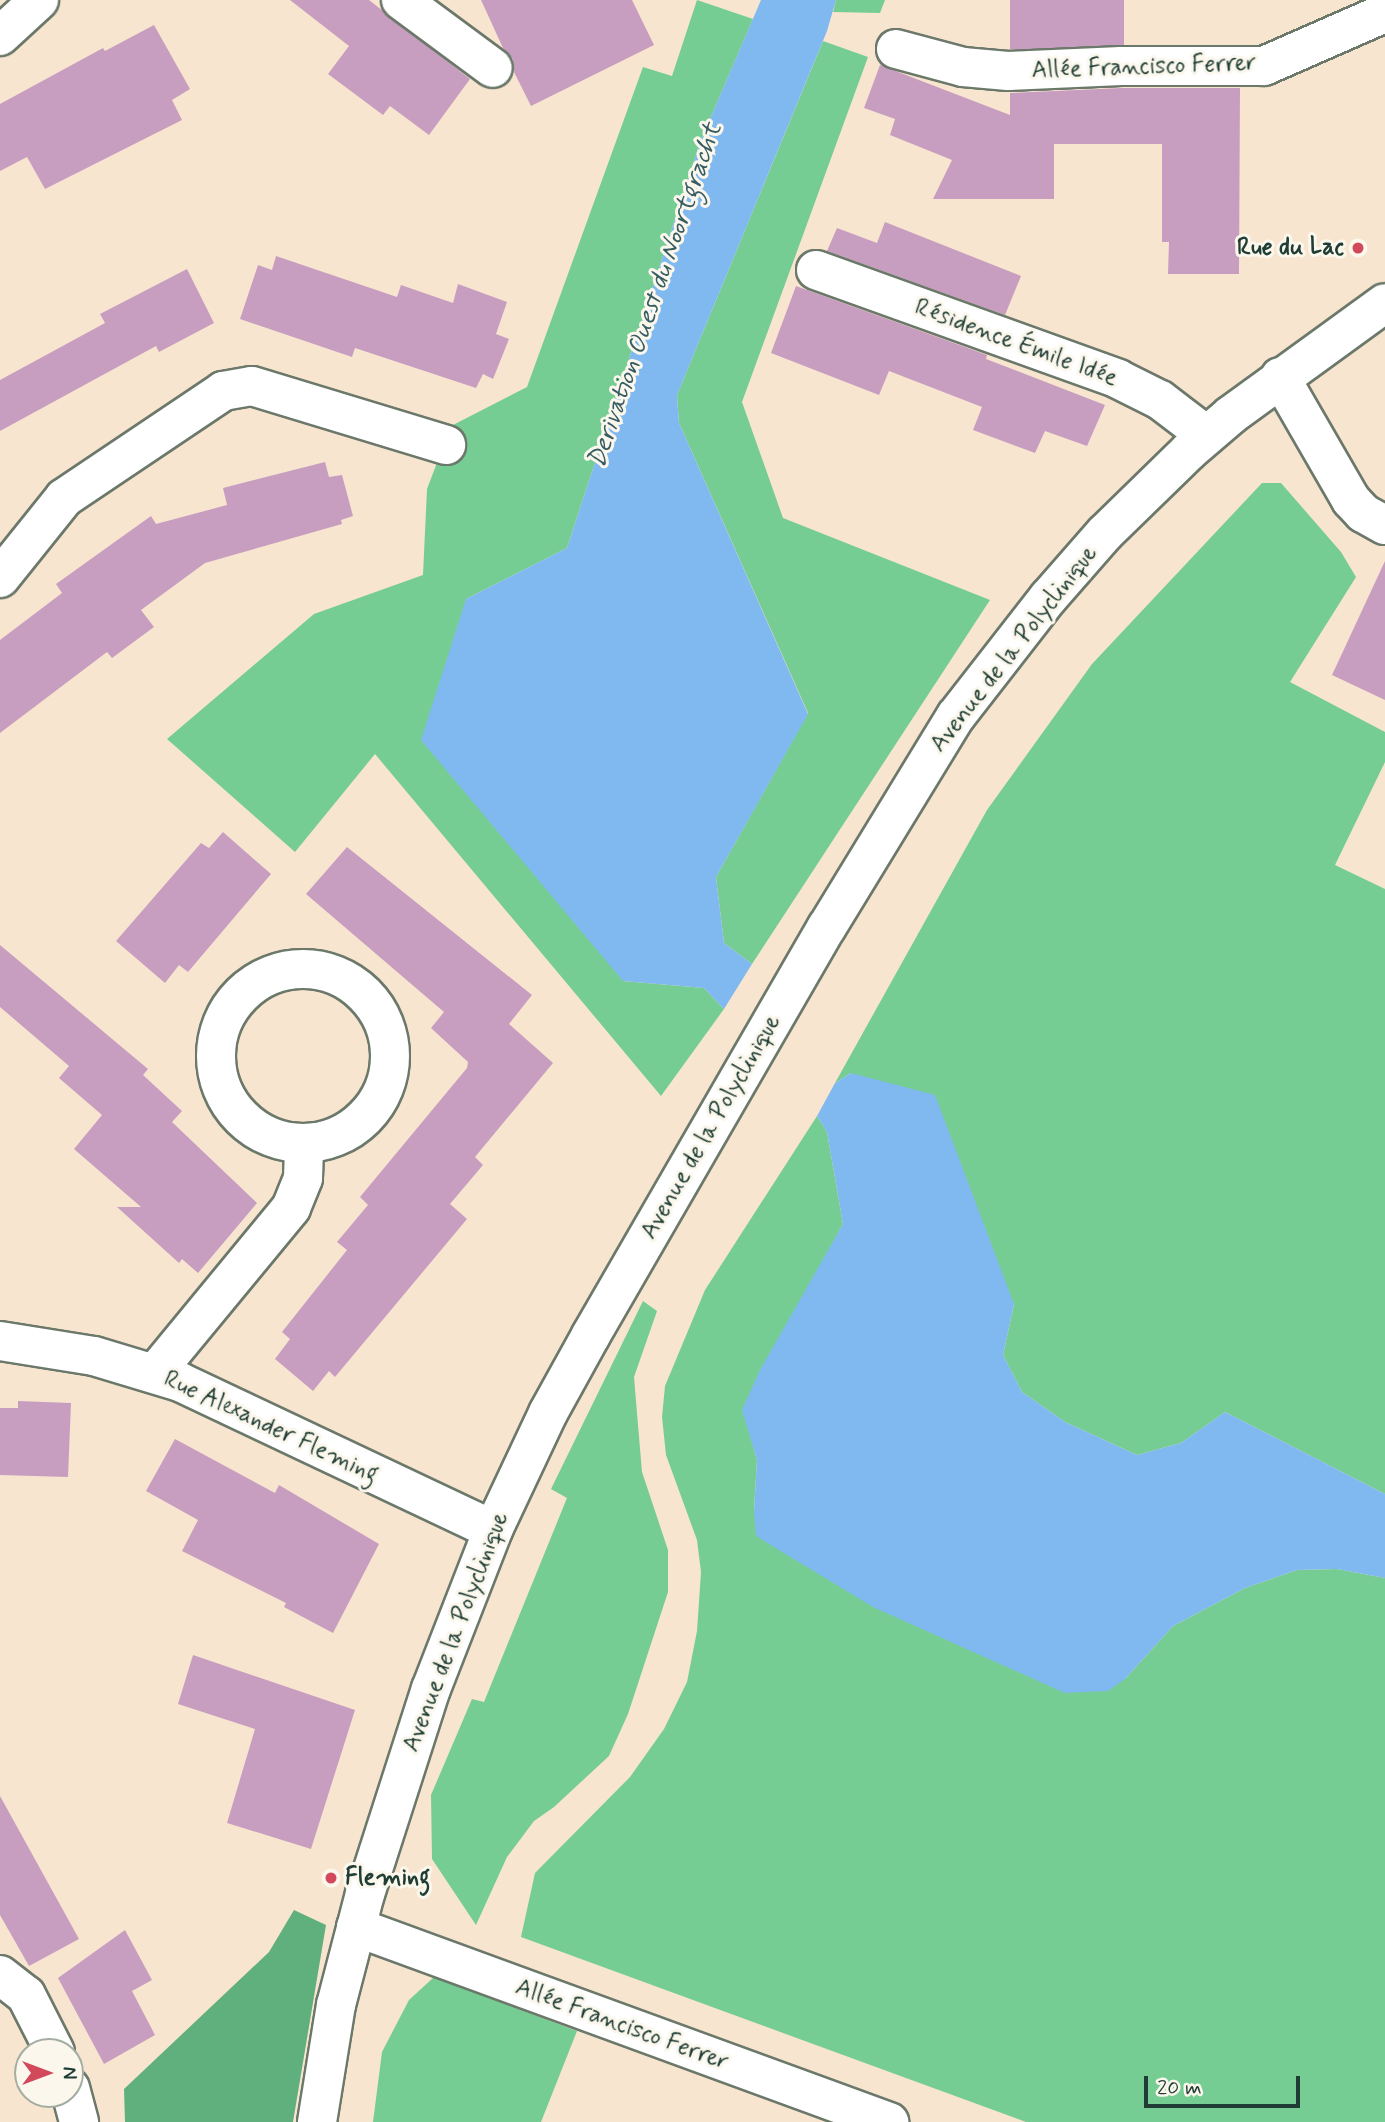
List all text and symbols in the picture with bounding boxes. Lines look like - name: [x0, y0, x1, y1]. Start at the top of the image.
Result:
- street label: Allée Francisco Ferrer: [1030, 49, 1258, 85]
- water label: Derivation Ouest du Noortgracht: [584, 126, 728, 466]
- place label: Rue du Lac: [1235, 234, 1344, 262]
- marker: Rue du Lac: [1350, 240, 1366, 256]
- street label: Résidence Émile Idée: [908, 292, 1124, 394]
- street label: Avenue de la Polyclinique: [926, 542, 1102, 756]
- street label: Avenue de la Polyclinique: [636, 1012, 786, 1242]
- street label: Rue Alexander Fleming: [159, 1365, 383, 1489]
- street label: Avenue de la Polyclinique: [398, 1511, 514, 1753]
- place label: Fleming: [345, 1864, 430, 1892]
- marker: Fleming: [323, 1870, 339, 1886]
- street label: Allée Francisco Ferrer: [510, 1973, 734, 2077]
- north arrow: [14, 2038, 84, 2108]
- scale bar: [1147, 2062, 1303, 2106]
- text: N: [56, 2067, 81, 2079]
- text: 20 m: [1157, 2074, 1202, 2102]

